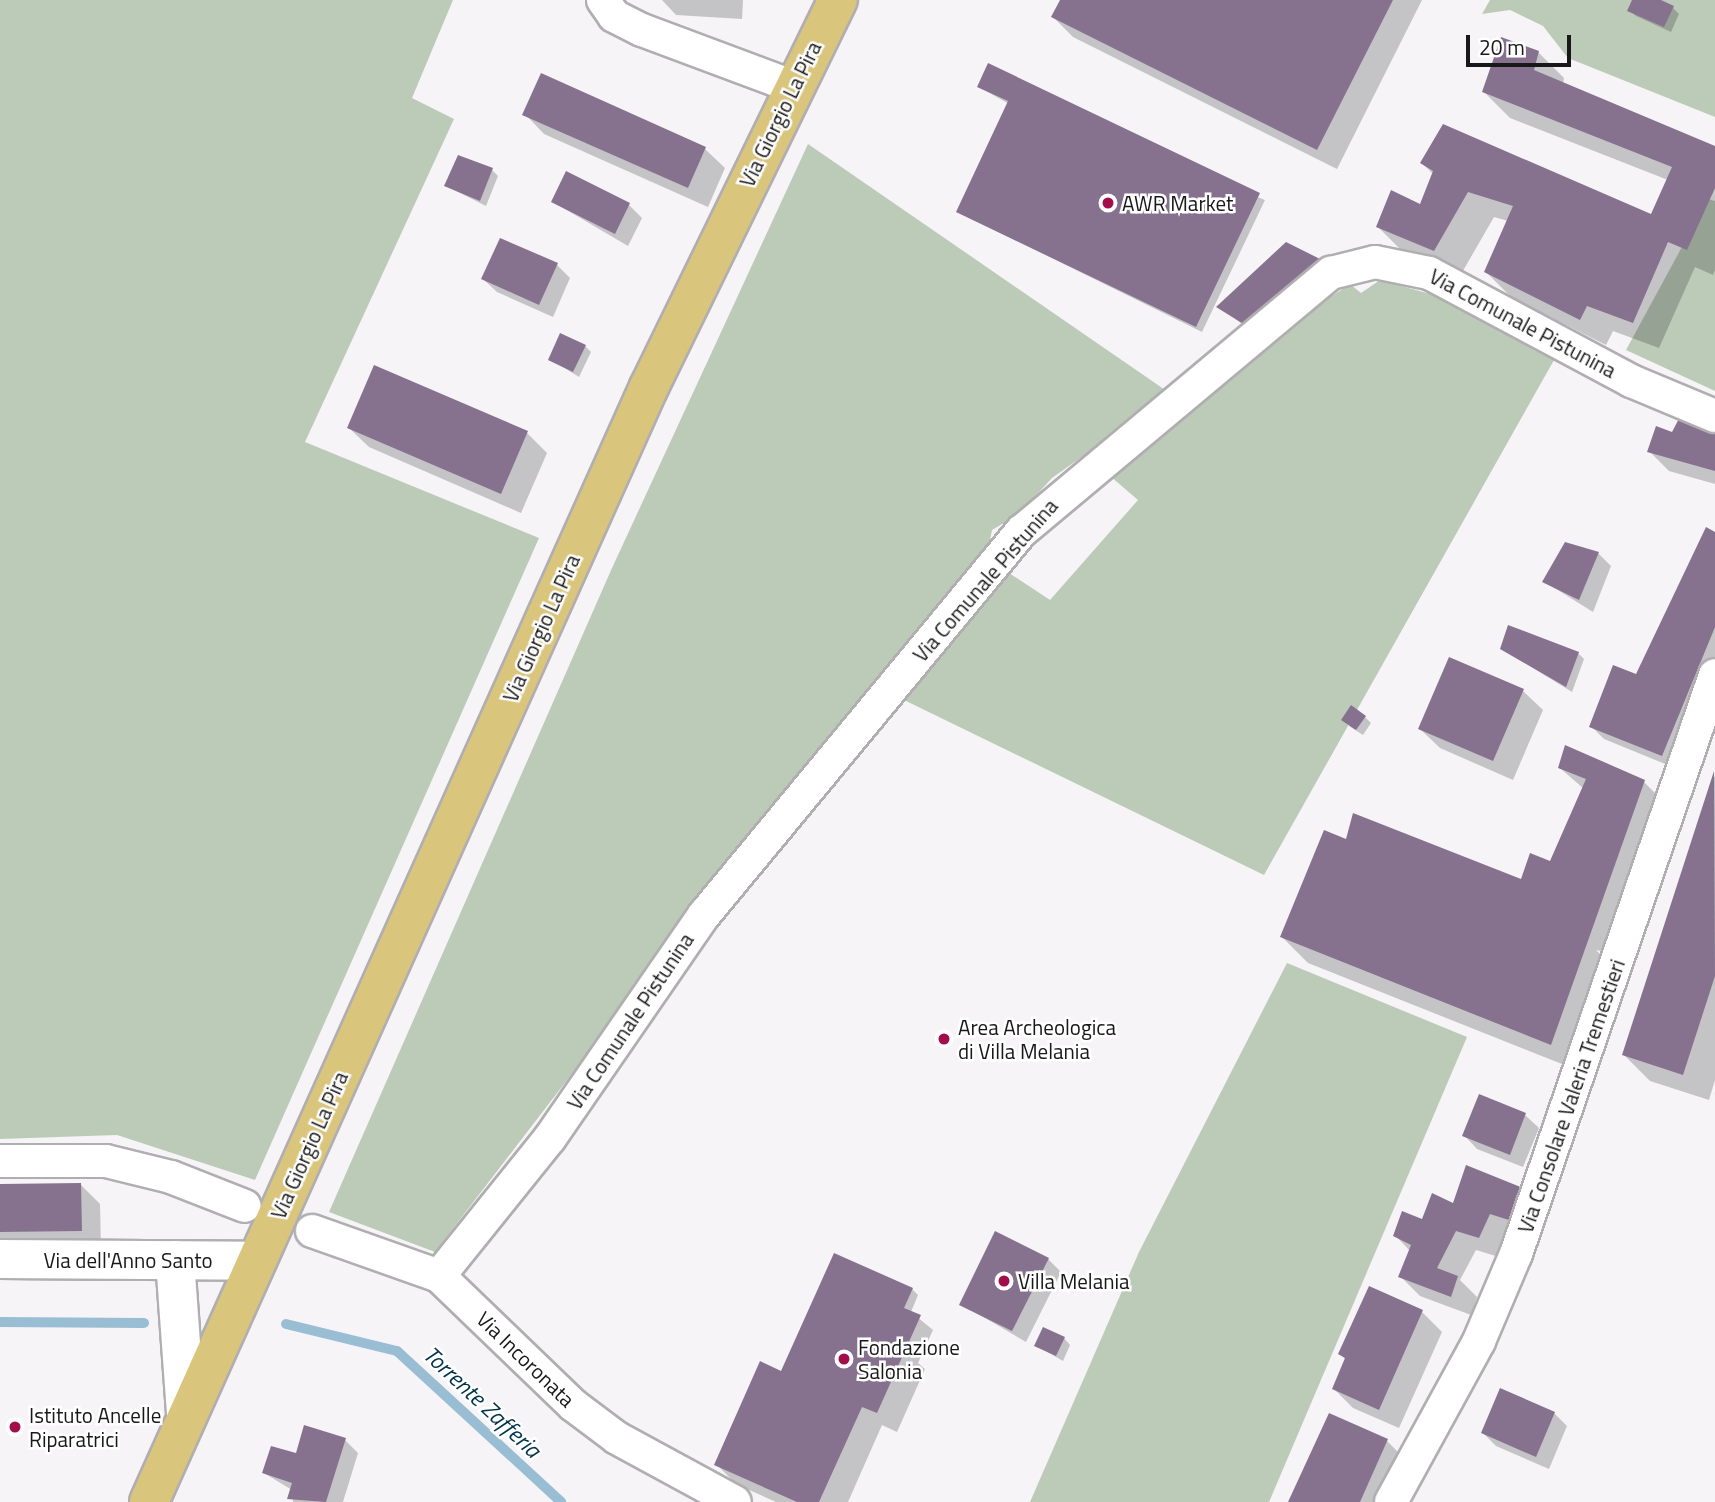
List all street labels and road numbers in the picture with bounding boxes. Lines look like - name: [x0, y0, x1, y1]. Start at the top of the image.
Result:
- street label: Via Giorgio La Pira: [734, 37, 826, 191]
- street label: Via Comunale Pistunina: [1425, 263, 1621, 383]
- street label: Via Comunale Pistunina: [907, 493, 1063, 667]
- street label: Via Giorgio La Pira: [497, 550, 585, 706]
- street label: Via Comunale Pistunina: [561, 928, 699, 1114]
- street label: Via Consolare Valeria Tremestieri: [1512, 956, 1630, 1236]
- street label: Via Giorgio La Pira: [265, 1067, 353, 1223]
- street label: Via dell'Anno Santo: [43, 1247, 213, 1273]
- street label: Via Incoronata: [472, 1306, 580, 1412]

